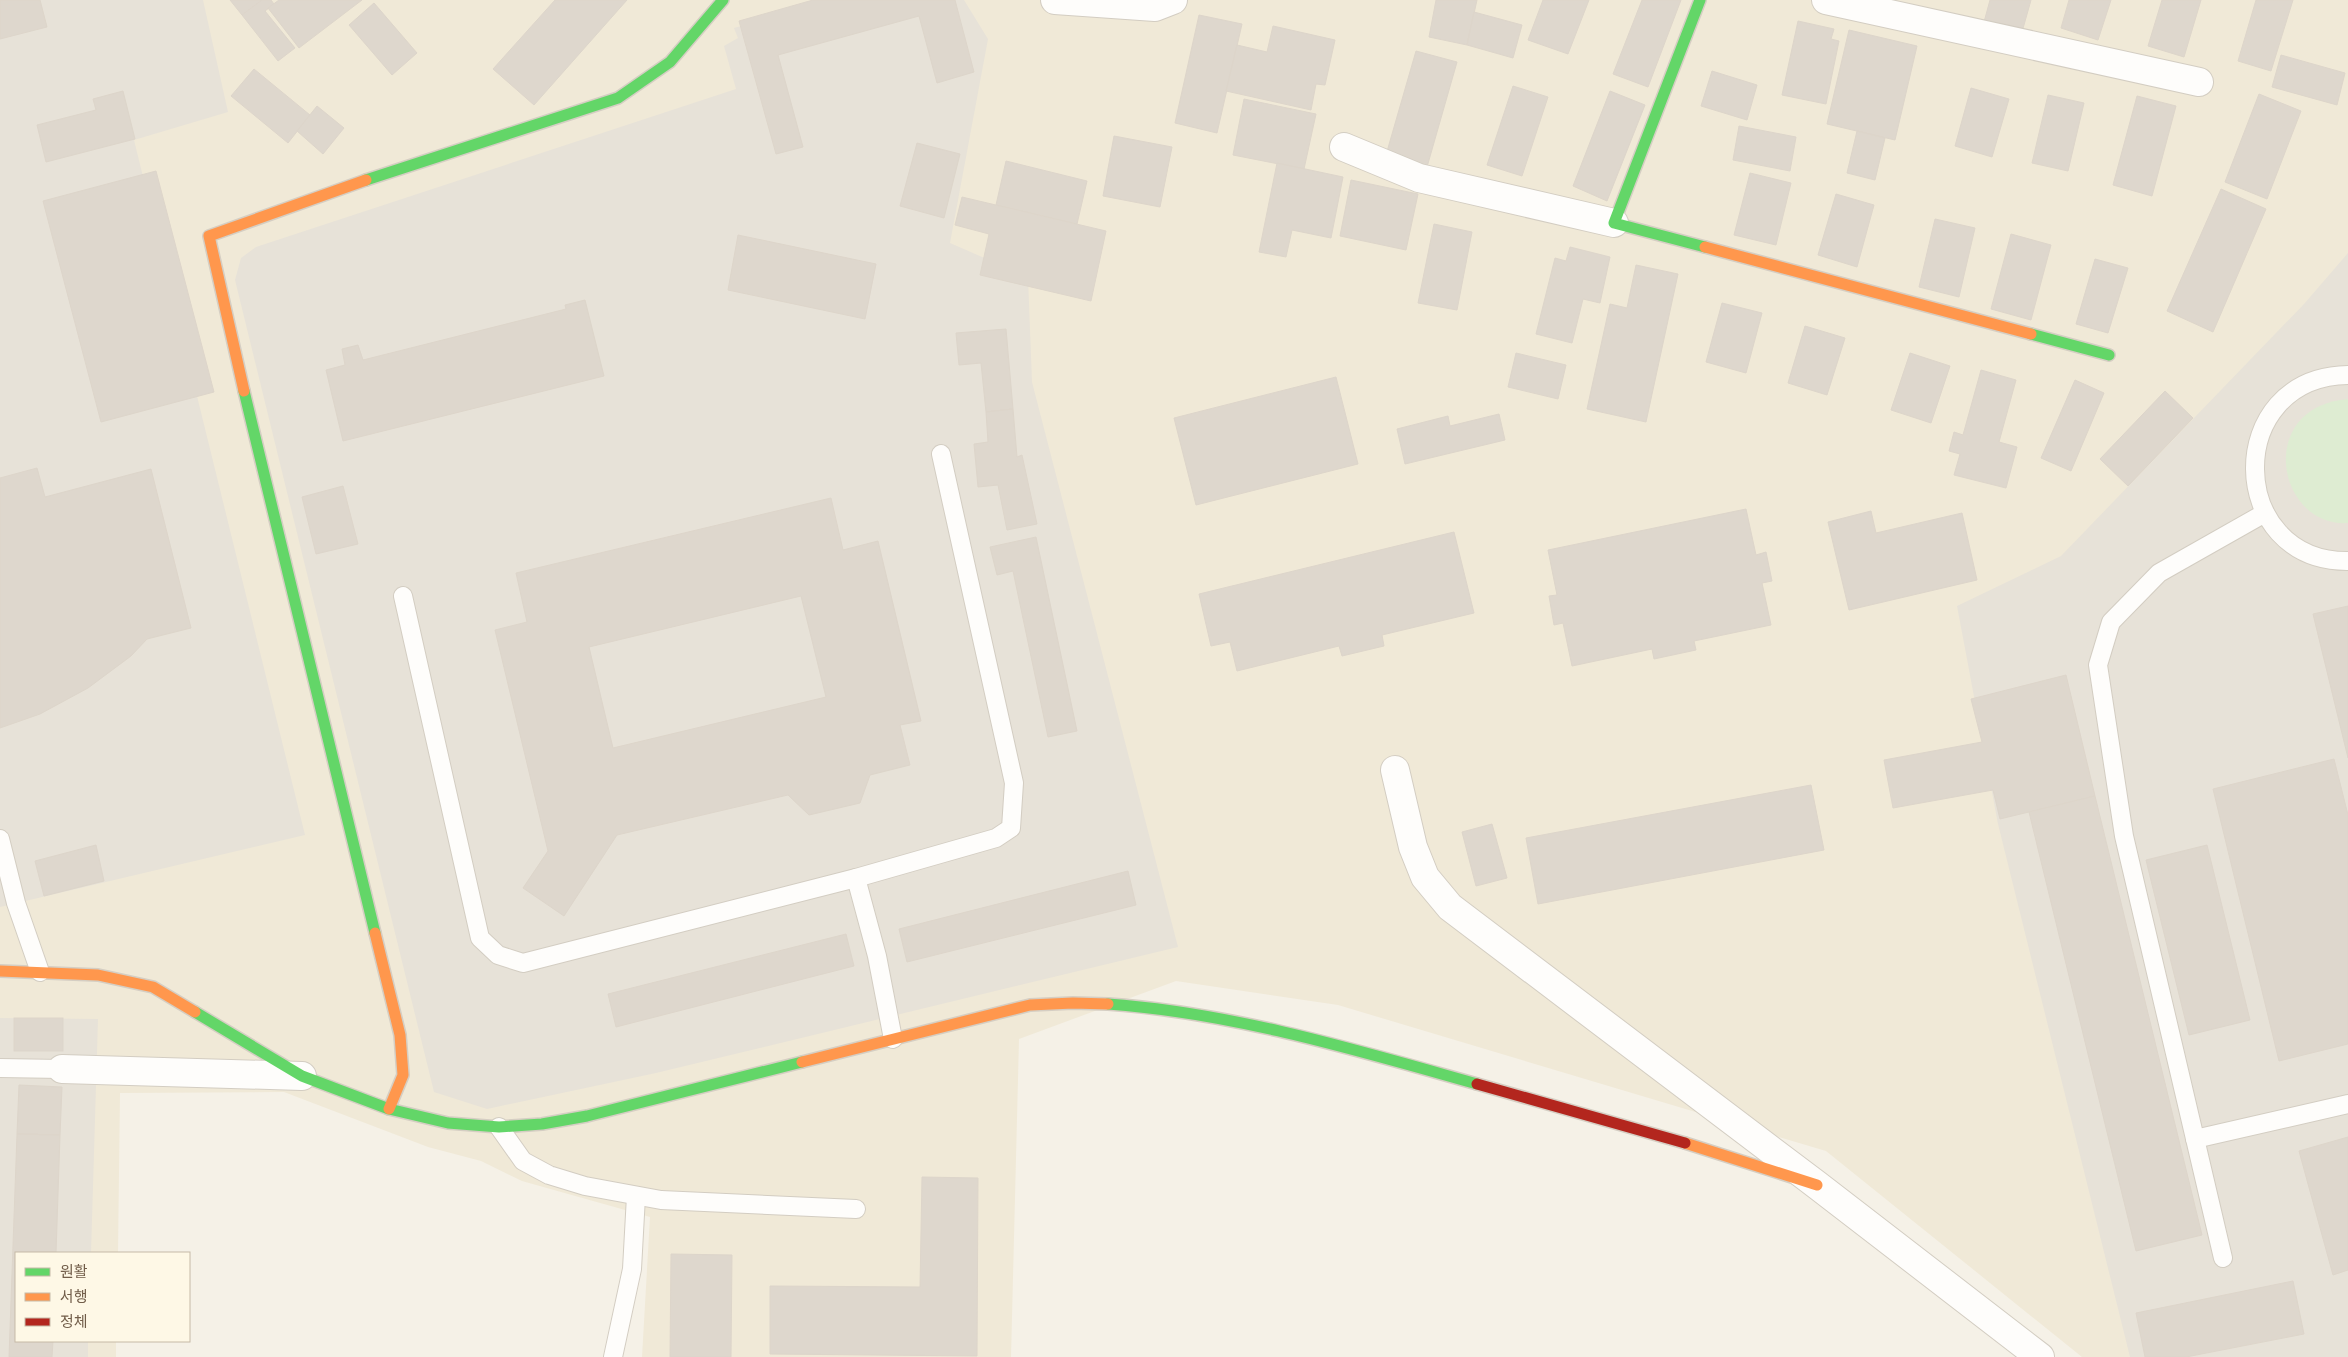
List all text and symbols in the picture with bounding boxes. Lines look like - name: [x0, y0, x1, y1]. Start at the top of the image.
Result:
- legend: [15, 1252, 190, 1342]
- text: 원활: [60, 1261, 88, 1283]
- text: 서행: [60, 1286, 88, 1308]
- text: 정체: [60, 1311, 88, 1333]

